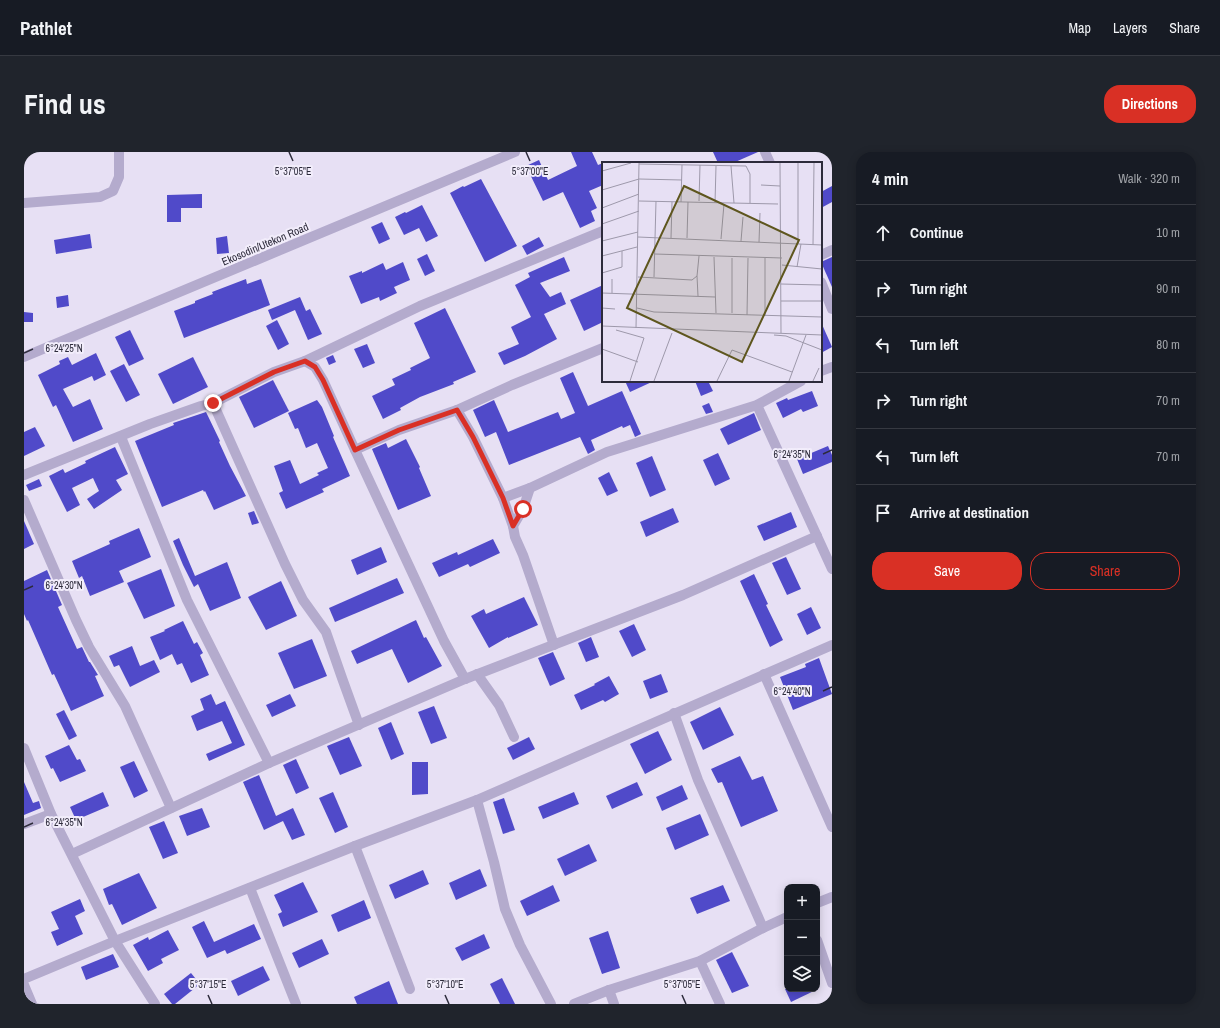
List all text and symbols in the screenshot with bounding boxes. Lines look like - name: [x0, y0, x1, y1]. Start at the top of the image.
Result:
- text: Pathlet: [20, 15, 72, 41]
- text: Map: [1069, 19, 1091, 37]
- text: Layers: [1113, 19, 1147, 37]
- text: Share: [1169, 19, 1200, 37]
- text: Find us: [24, 85, 106, 123]
- button: Directions: [1104, 85, 1196, 123]
- inset map: [602, 162, 822, 382]
- text: 5°37'05"E: [275, 165, 311, 178]
- text: 5°37'00"E: [512, 165, 548, 178]
- text: 4 min: [872, 167, 908, 190]
- text: Walk · 320 m: [1118, 170, 1180, 187]
- street label: Ekosodin/Utekon Road: [220, 219, 310, 269]
- icon: ahead: [872, 222, 894, 244]
- text: Continue: [910, 222, 963, 243]
- text: 10 m: [1156, 224, 1180, 241]
- icon: right: [872, 278, 894, 300]
- text: Turn right: [910, 278, 967, 299]
- text: 90 m: [1156, 280, 1180, 297]
- icon: left: [872, 334, 894, 356]
- text: Turn left: [910, 334, 958, 355]
- text: 80 m: [1156, 336, 1180, 353]
- text: 6°24'25"N: [45, 342, 83, 355]
- icon: right: [872, 390, 894, 412]
- text: Turn right: [910, 390, 967, 411]
- text: 70 m: [1156, 392, 1180, 409]
- route end: [204, 394, 222, 412]
- icon: left: [872, 446, 894, 468]
- text: Turn left: [910, 446, 958, 467]
- text: 6°24'35"N: [773, 448, 811, 461]
- text: 70 m: [1156, 448, 1180, 465]
- route start: [514, 500, 532, 518]
- icon: arrive: [872, 502, 894, 524]
- text: Arrive at destination: [910, 502, 1029, 523]
- button: Save: [872, 552, 1022, 590]
- button: Share: [1030, 552, 1180, 590]
- text: 6°24'30"N: [45, 579, 83, 592]
- text: 6°24'40"N: [773, 685, 811, 698]
- text: 6°24'35"N: [45, 816, 83, 829]
- map controls: [784, 884, 820, 992]
- button: +: [784, 884, 820, 920]
- button: −: [784, 920, 820, 956]
- button: layers: [784, 956, 820, 992]
- text: 5°37'15"E: [190, 978, 226, 991]
- text: 5°37'10"E: [427, 978, 463, 991]
- text: 5°37'05"E: [664, 978, 700, 991]

